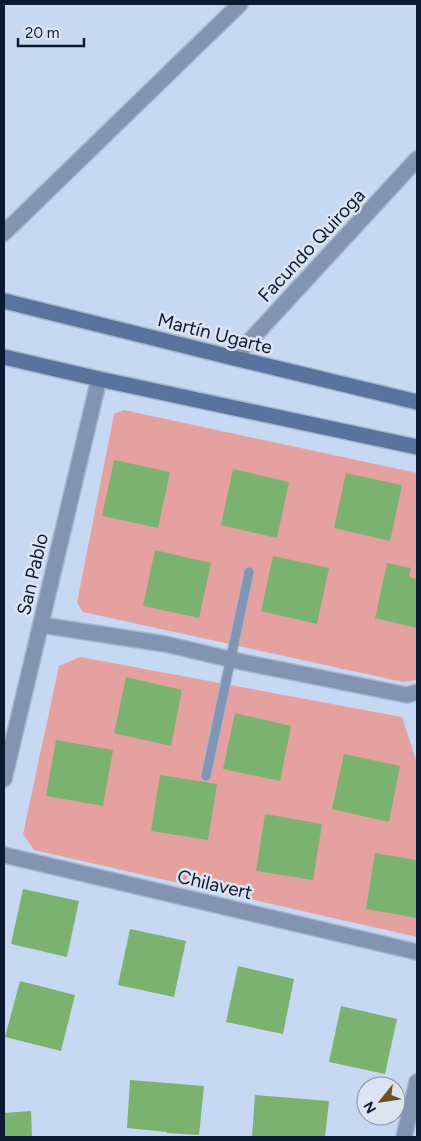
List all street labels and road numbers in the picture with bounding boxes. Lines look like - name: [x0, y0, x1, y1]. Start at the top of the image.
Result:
- street label: Facundo Quiroga: [253, 184, 370, 307]
- street label: Martín Ugarte: [155, 308, 275, 359]
- street label: San Pablo: [12, 531, 53, 617]
- street label: Chilavert: [175, 865, 255, 904]

